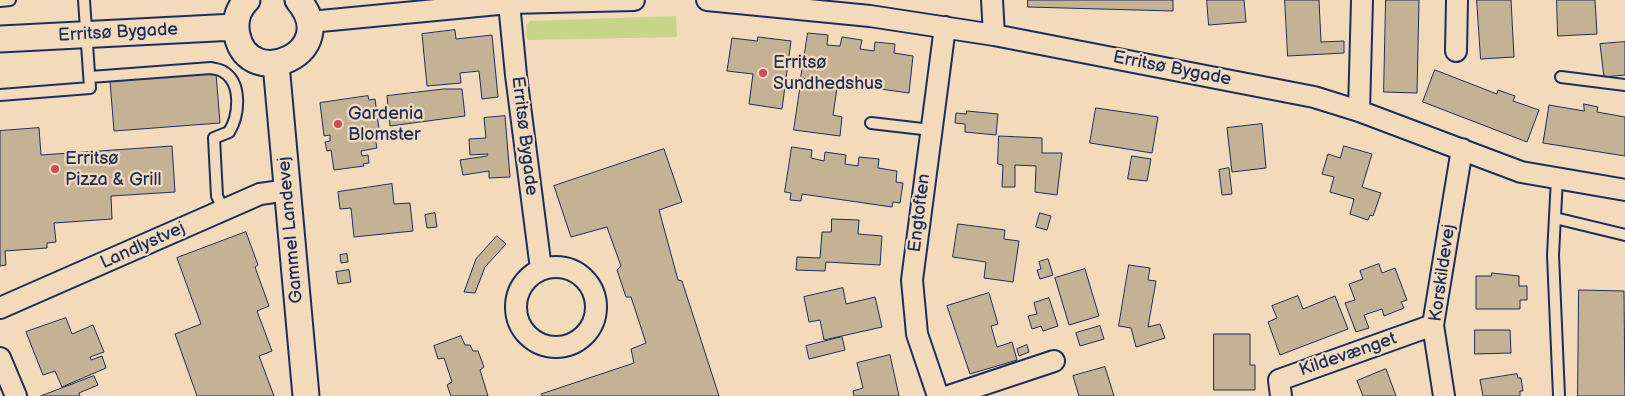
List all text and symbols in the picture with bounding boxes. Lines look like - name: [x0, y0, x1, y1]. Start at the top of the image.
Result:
- street label: Erritsø Bygade: [58, 19, 178, 47]
- street label: Erritsø Bygade: [1111, 47, 1233, 91]
- place label: Erritsø Sundhedshus: [773, 52, 883, 94]
- marker: Erritsø Sundhedshus: [757, 67, 769, 79]
- street label: Erritsø Bygade: [506, 75, 542, 197]
- place label: Gardenia Blomster: [348, 103, 423, 146]
- marker: Gardenia Blomster: [332, 118, 344, 130]
- place label: Erritsø Pizza & Grill: [65, 148, 162, 190]
- street label: Gammel Landevej: [274, 156, 308, 304]
- marker: Erritsø Pizza & Grill: [49, 163, 61, 175]
- street label: Engtoften: [904, 173, 936, 253]
- street label: Landlystvej: [97, 218, 189, 274]
- street label: Korskildevej: [1425, 223, 1461, 323]
- street label: Kildevænget: [1297, 328, 1399, 382]

